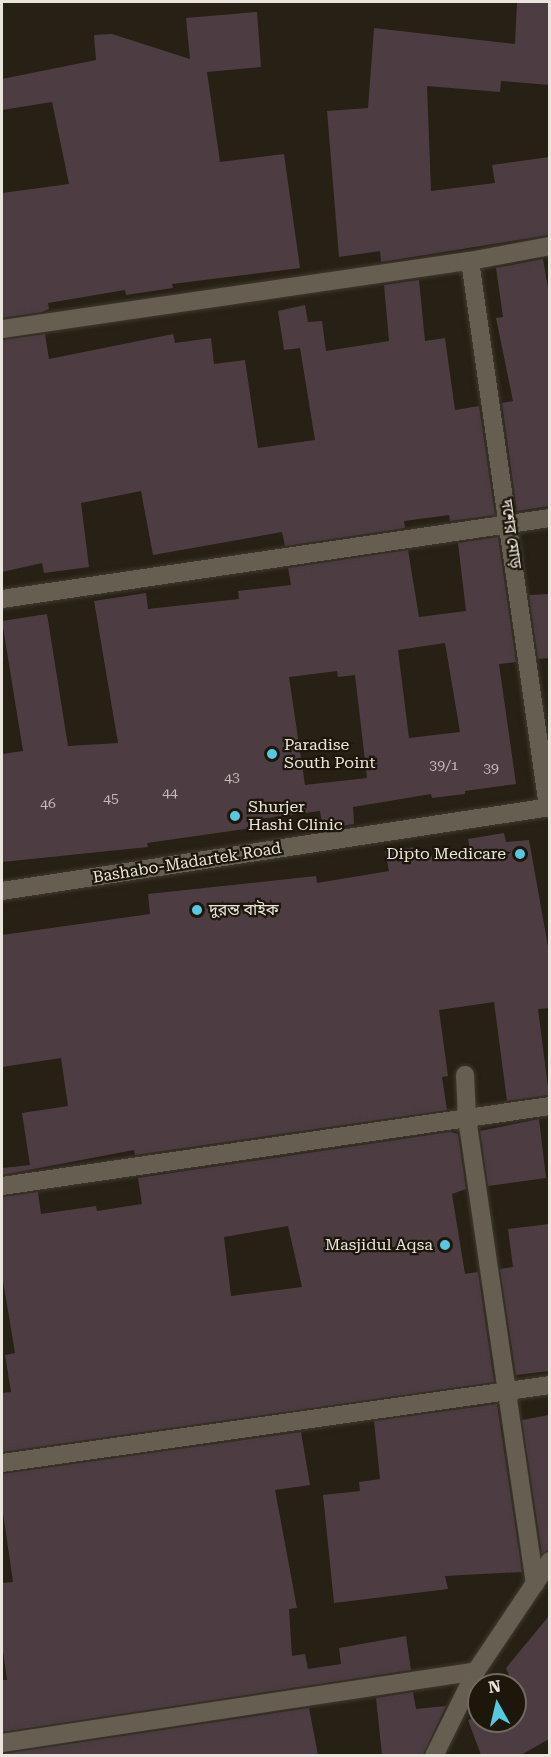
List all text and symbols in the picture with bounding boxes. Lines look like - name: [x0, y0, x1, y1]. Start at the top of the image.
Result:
- street label: দশের মোড়: [497, 498, 525, 570]
- place label: Paradise South Point: [284, 735, 376, 773]
- marker: Paradise South Point: [265, 747, 279, 761]
- house number: 39/1: [429, 757, 459, 773]
- house number: 39: [483, 760, 499, 776]
- house number: 43: [224, 769, 240, 785]
- house number: 44: [162, 784, 178, 800]
- house number: 45: [103, 790, 119, 806]
- house number: 46: [40, 795, 56, 811]
- place label: Shurjer Hashi Clinic: [248, 797, 343, 835]
- marker: Shurjer Hashi Clinic: [226, 807, 244, 825]
- street label: Bashabo-Madartek Road: [91, 839, 283, 887]
- place label: Dipto Medicare: [386, 844, 506, 864]
- marker: Dipto Medicare: [511, 845, 529, 863]
- place label: দুরন্ত বাইক: [209, 900, 279, 920]
- marker: দুরন্ত বাইক: [190, 903, 204, 917]
- place label: Masjidul Aqsa: [325, 1235, 433, 1255]
- marker: Masjidul Aqsa: [438, 1238, 452, 1252]
- north arrow: [467, 1673, 527, 1733]
- text: N: [487, 1676, 502, 1697]

